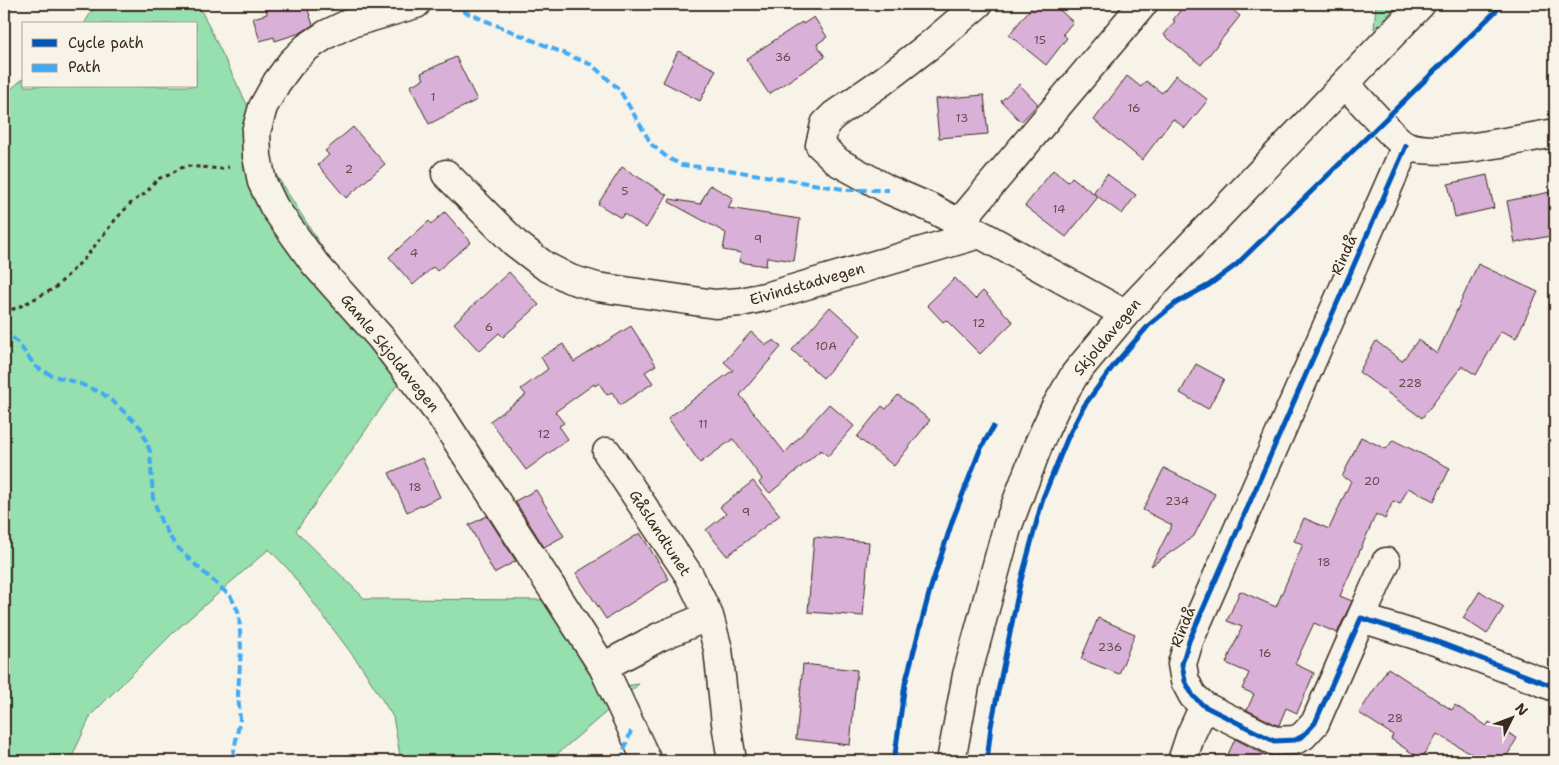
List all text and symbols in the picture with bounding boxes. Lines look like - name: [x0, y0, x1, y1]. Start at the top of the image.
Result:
- legend: [22, 22, 198, 88]
- house number: 15: [1034, 32, 1046, 48]
- text: Cycle path: [68, 33, 144, 53]
- house number: 36: [775, 49, 791, 65]
- text: Path: [68, 57, 101, 77]
- house number: 1: [430, 89, 436, 105]
- house number: 16: [1127, 100, 1141, 116]
- house number: 13: [956, 110, 968, 126]
- house number: 2: [345, 161, 353, 177]
- house number: 5: [621, 183, 629, 199]
- house number: 14: [1053, 201, 1065, 217]
- house number: 9: [754, 231, 762, 247]
- street label: Rindå: [1326, 231, 1362, 278]
- house number: 4: [410, 245, 418, 261]
- street label: Eivindstadvegen: [747, 258, 867, 310]
- street label: Gamle Skjoldavegen: [336, 290, 444, 416]
- street label: Skjoldavegen: [1069, 294, 1145, 380]
- house number: 12: [973, 315, 985, 331]
- house number: 6: [485, 319, 493, 335]
- house number: 10A: [815, 338, 837, 354]
- house number: 228: [1398, 375, 1422, 391]
- house number: 11: [698, 416, 708, 432]
- house number: 12: [538, 426, 550, 442]
- house number: 20: [1364, 473, 1380, 489]
- house number: 18: [408, 479, 422, 495]
- street label: Gåslandtunet: [625, 486, 695, 580]
- house number: 234: [1165, 493, 1189, 509]
- house number: 9: [742, 504, 750, 520]
- house number: 18: [1317, 554, 1331, 570]
- street label: Rindå: [1166, 603, 1200, 650]
- house number: 236: [1098, 639, 1122, 655]
- house number: 16: [1258, 645, 1272, 661]
- north arrow: [1486, 692, 1536, 742]
- text: N: [1511, 699, 1532, 719]
- house number: 28: [1387, 710, 1403, 726]

